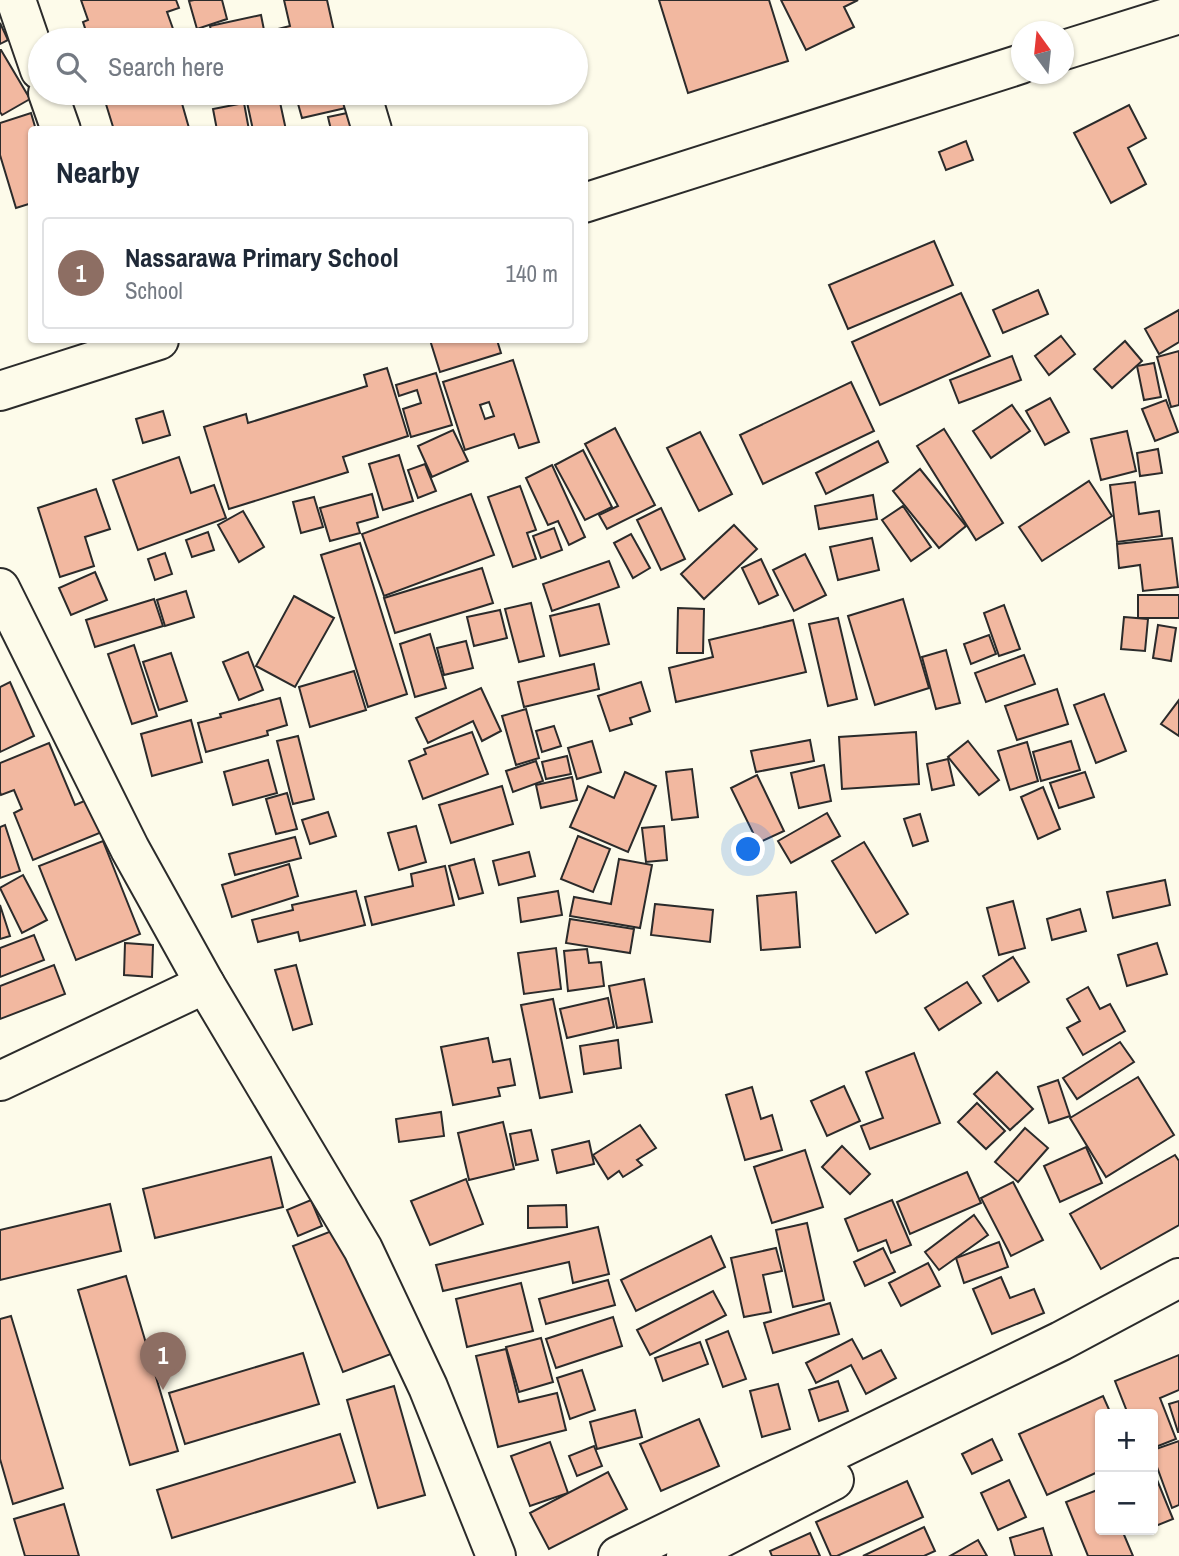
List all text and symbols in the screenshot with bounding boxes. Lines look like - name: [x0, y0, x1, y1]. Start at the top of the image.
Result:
- north arrow: [1011, 21, 1074, 84]
- search box: [28, 28, 588, 105]
- icon: search: [52, 48, 90, 86]
- text: Search here: [108, 49, 224, 84]
- text: Nearby: [56, 152, 139, 192]
- text: Nassarawa Primary School: [125, 240, 399, 275]
- text: 1: [76, 258, 86, 289]
- text: 140 m: [506, 258, 558, 289]
- text: School: [125, 275, 183, 306]
- your location: [731, 832, 765, 866]
- pin: 1: [140, 1332, 186, 1390]
- map controls: [1095, 1409, 1158, 1535]
- button: +: [1095, 1409, 1158, 1472]
- button: −: [1095, 1472, 1158, 1535]

